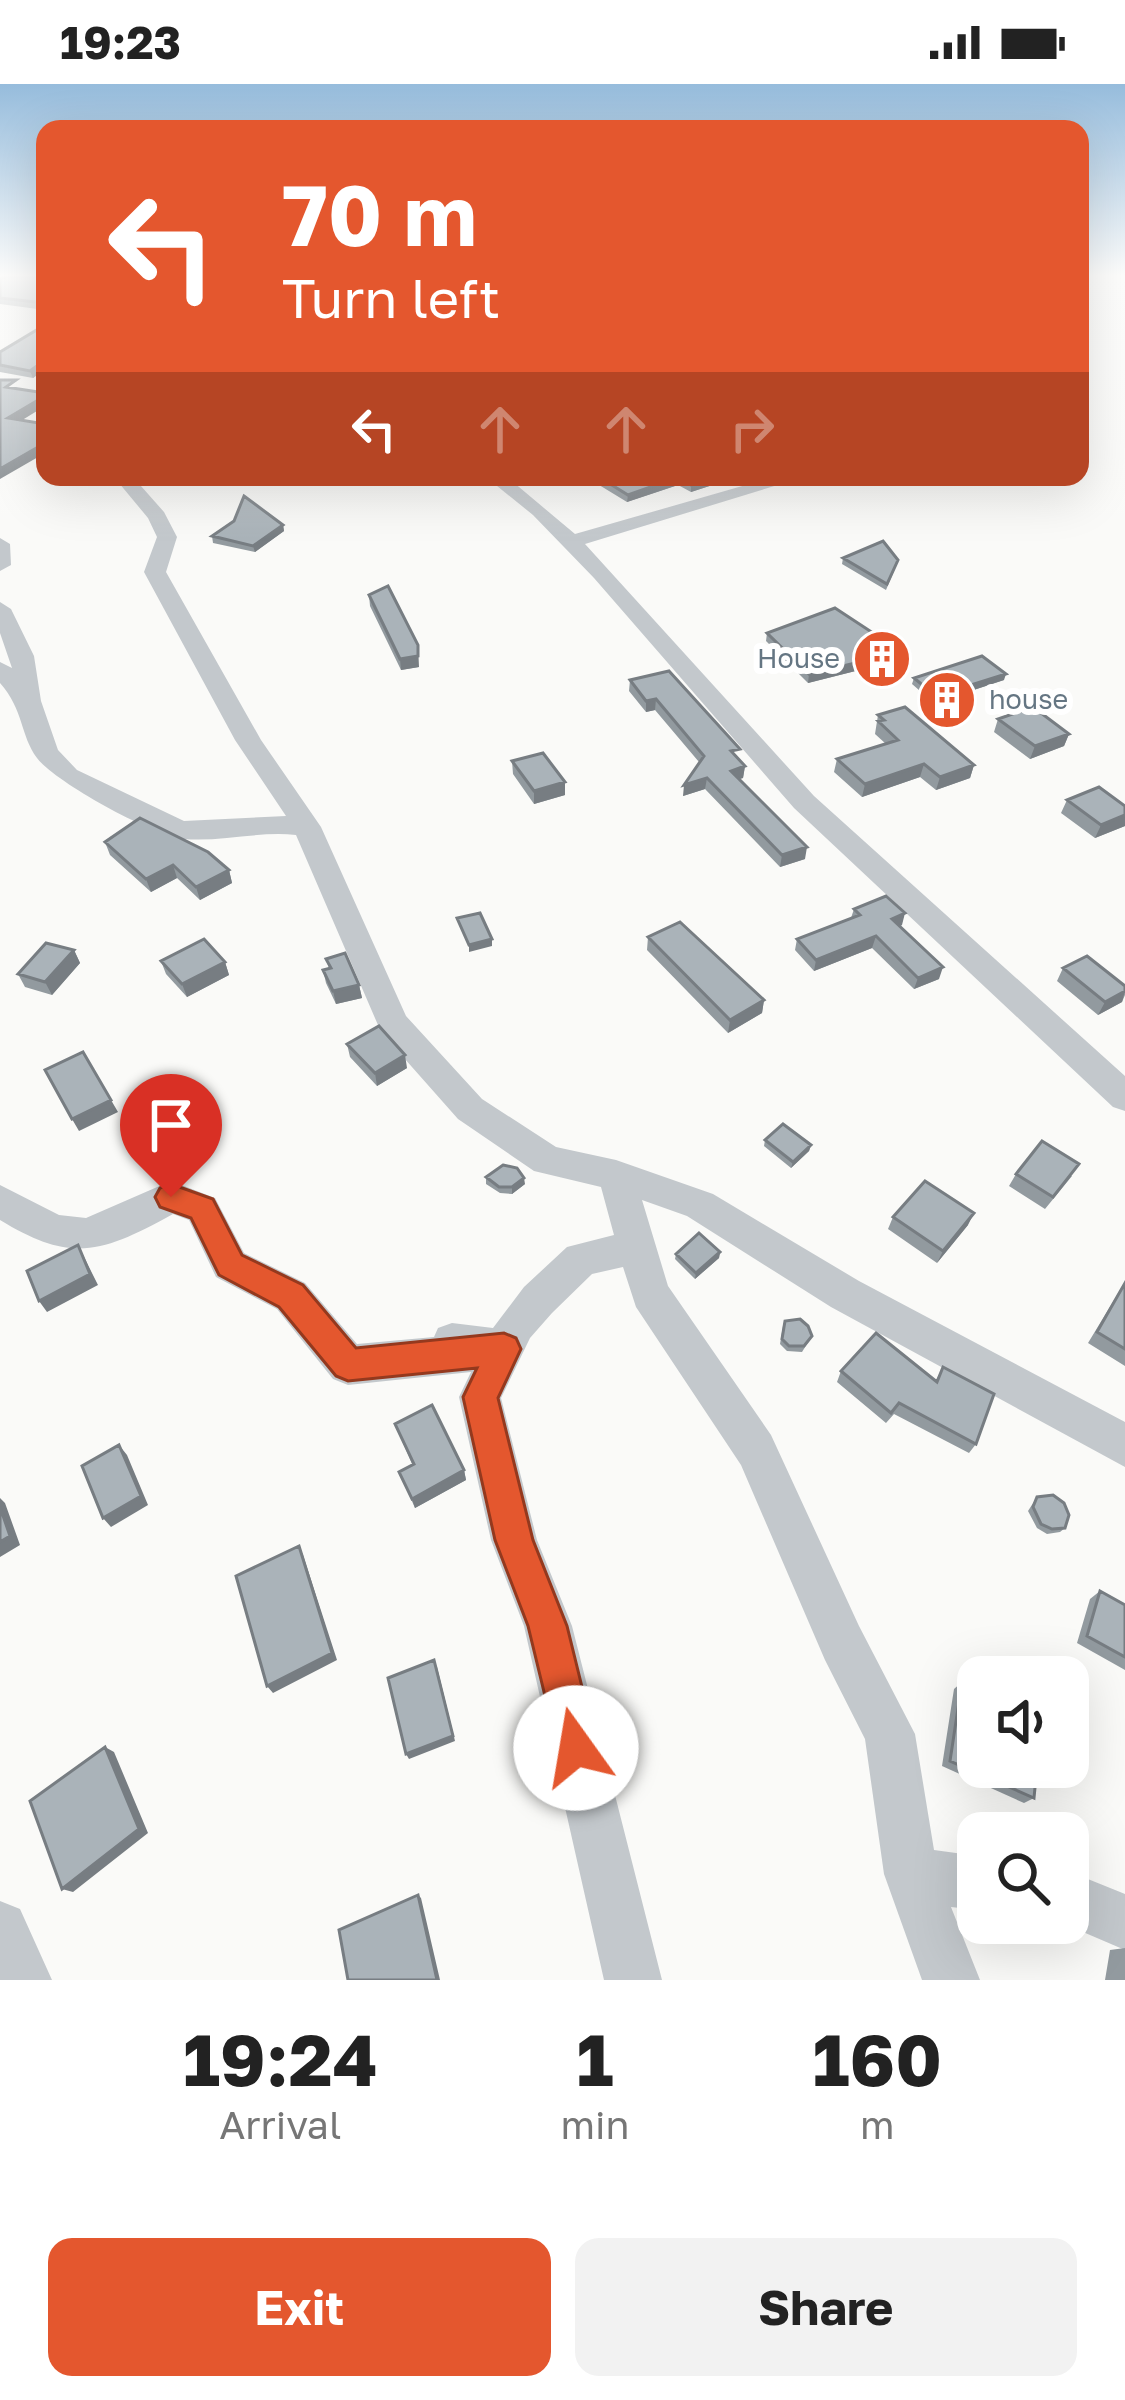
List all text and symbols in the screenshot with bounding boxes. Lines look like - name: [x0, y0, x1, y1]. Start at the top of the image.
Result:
- text: 19:23: [60, 15, 181, 69]
- text: 70 m: [282, 164, 477, 264]
- icon: left: [84, 168, 240, 324]
- text: Turn left: [282, 265, 500, 330]
- icon: left: [341, 396, 407, 462]
- icon: ahead: [467, 396, 533, 462]
- icon: ahead: [593, 396, 659, 462]
- icon: right: [719, 396, 785, 462]
- building icon: House: [851, 628, 913, 690]
- place label: House: [757, 642, 840, 674]
- building icon: house: [916, 669, 978, 731]
- place label: house: [989, 683, 1068, 715]
- pin: [120, 1074, 222, 1197]
- icon: arrive: [138, 1092, 204, 1158]
- map controls: [957, 1656, 1089, 1944]
- button: sound: [957, 1656, 1089, 1788]
- position arrow: [513, 1685, 639, 1811]
- button: search: [957, 1812, 1089, 1944]
- text: 19:24: [183, 2015, 378, 2102]
- text: 1: [577, 2015, 614, 2102]
- text: 160: [812, 2015, 942, 2102]
- text: Arrival: [219, 2101, 341, 2148]
- text: min: [561, 2101, 630, 2148]
- text: m: [860, 2101, 895, 2148]
- button: Exit: [48, 2238, 551, 2376]
- button: Share: [575, 2238, 1077, 2376]

